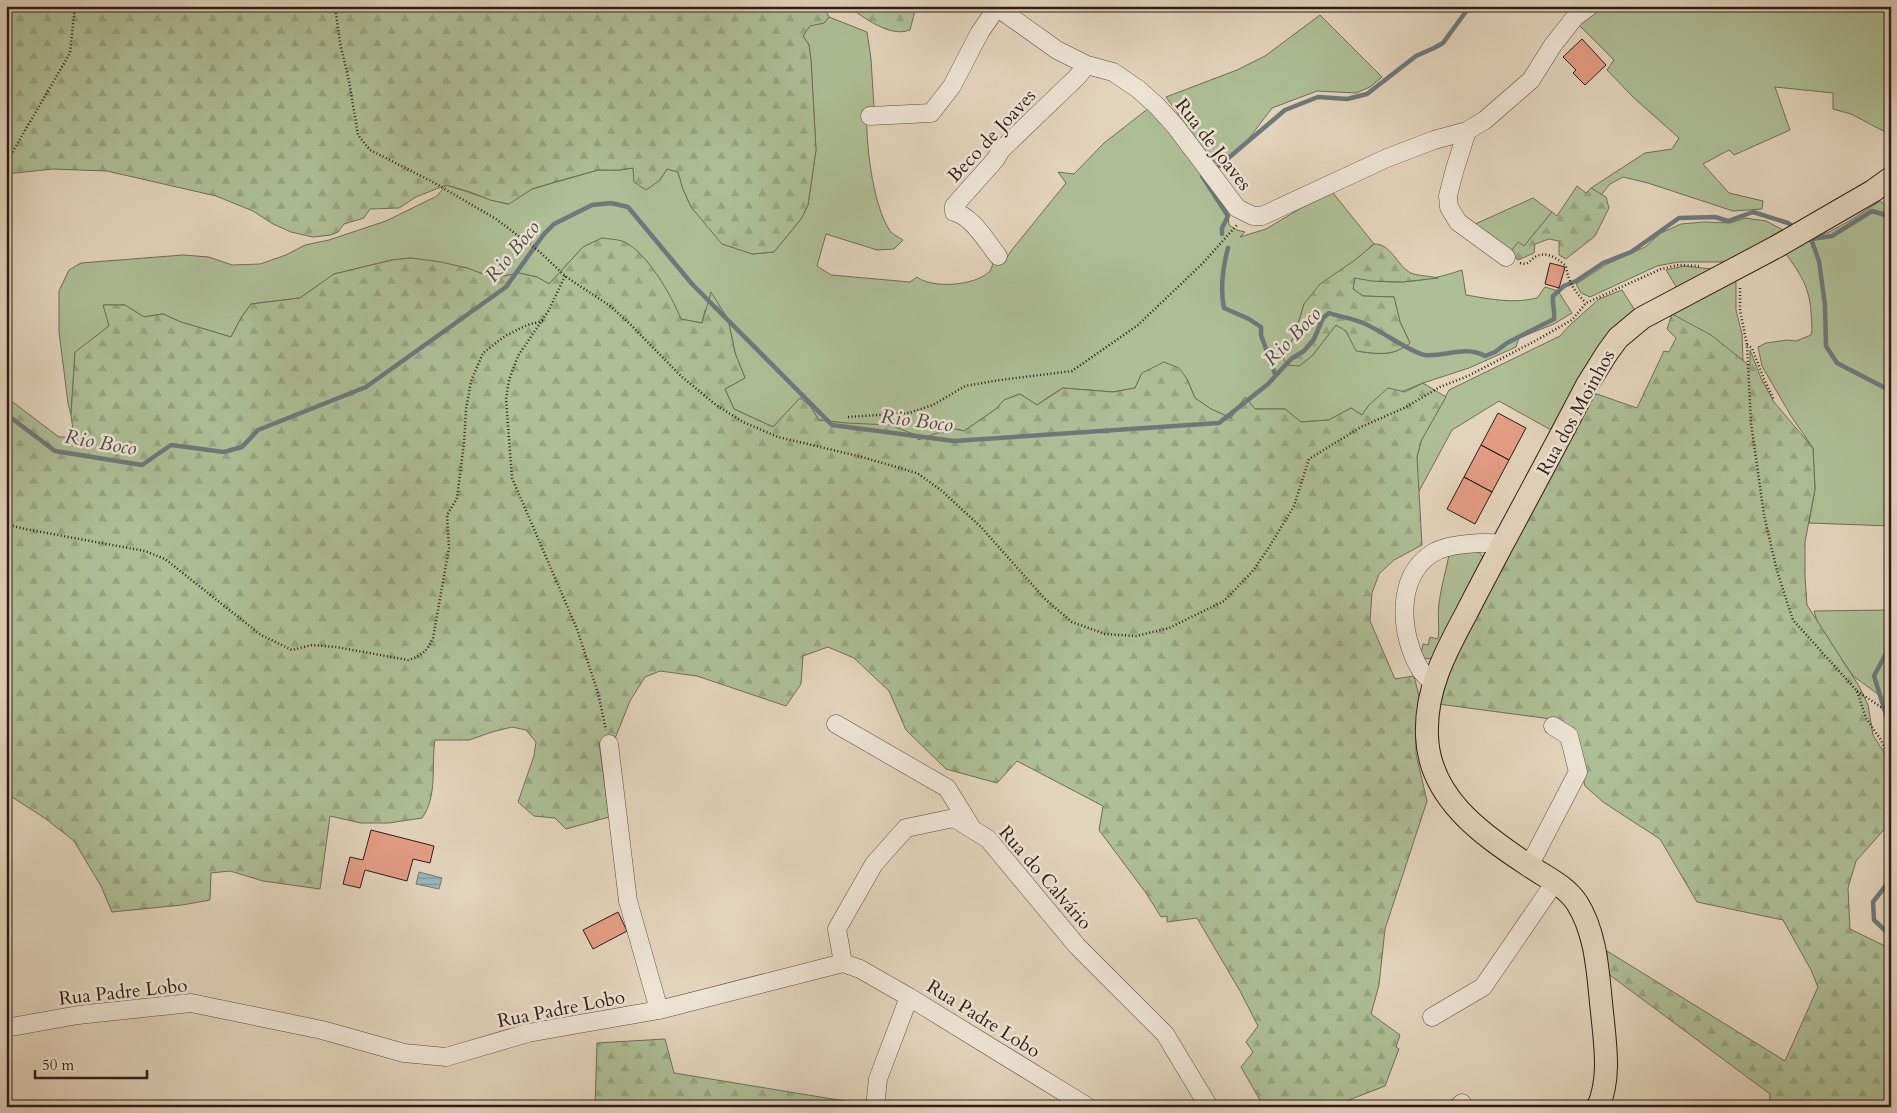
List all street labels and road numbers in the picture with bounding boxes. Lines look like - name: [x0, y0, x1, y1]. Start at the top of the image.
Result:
- street label: Beco de Joaves: [942, 83, 1042, 188]
- street label: Rua de Joaves: [1169, 93, 1257, 196]
- street label: Rua dos Moinhos: [1531, 345, 1621, 480]
- street label: Rua do Calvário: [993, 820, 1098, 935]
- street label: Rua Padre Lobo: [57, 972, 189, 1012]
- street label: Rua Padre Lobo: [922, 974, 1045, 1064]
- street label: Rua Padre Lobo: [495, 984, 627, 1034]

